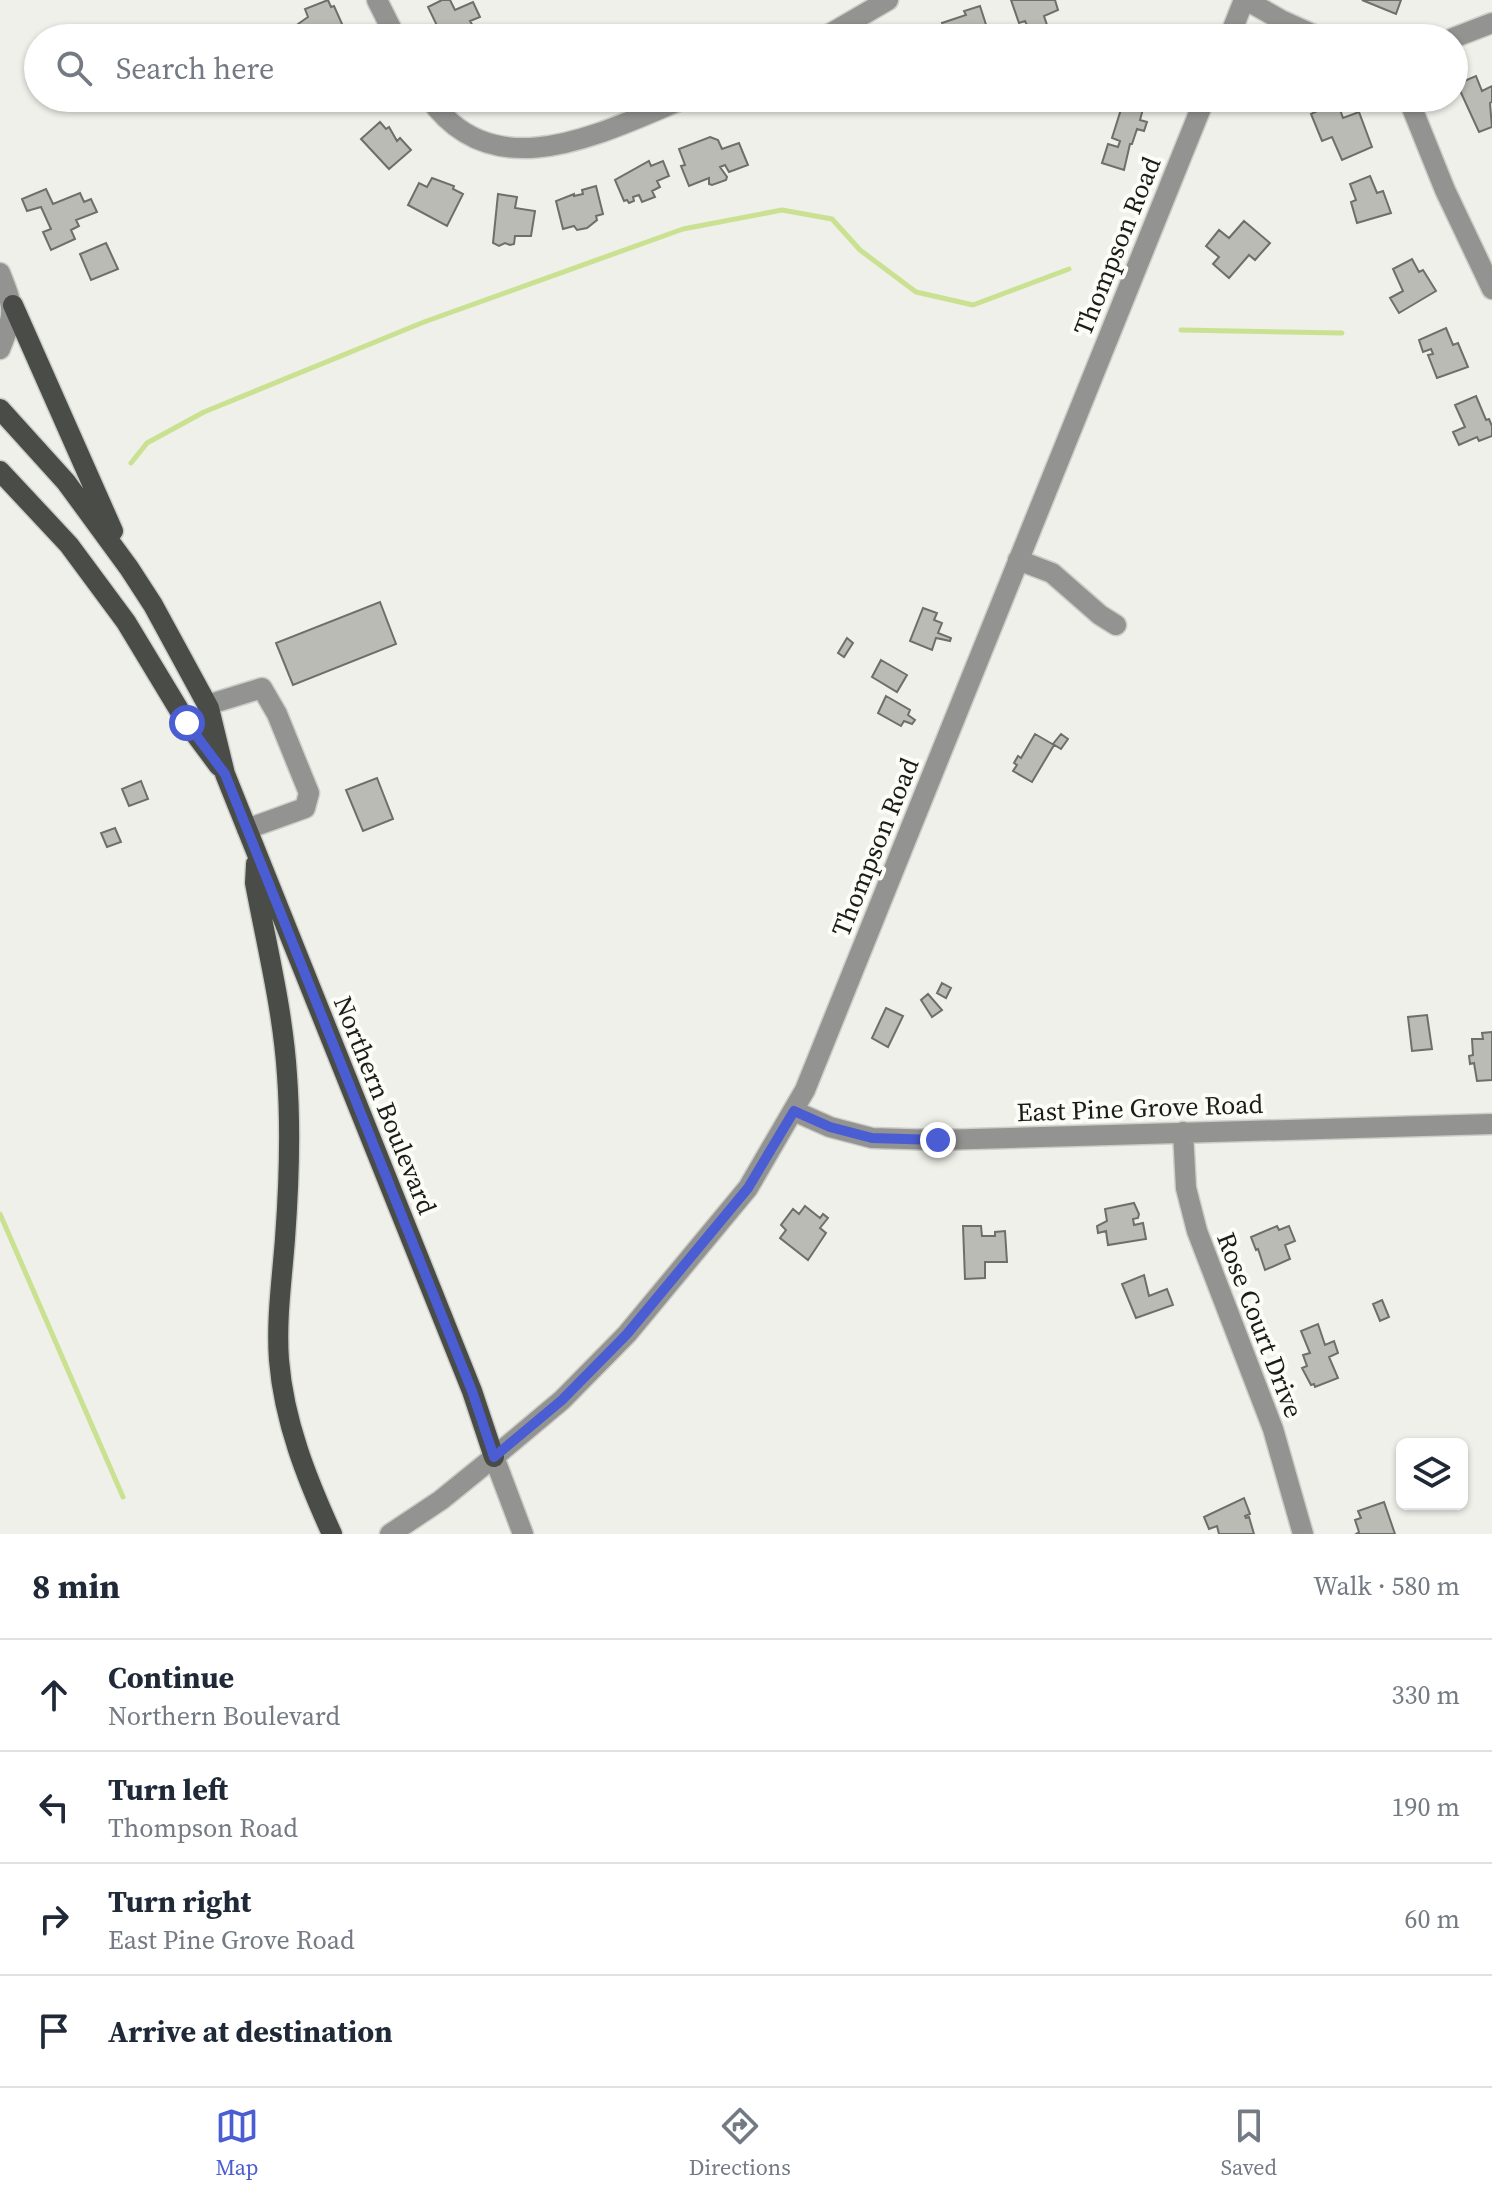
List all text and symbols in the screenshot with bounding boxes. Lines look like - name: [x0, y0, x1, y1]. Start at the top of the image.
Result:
- search box: [24, 24, 1468, 112]
- icon: search: [52, 46, 96, 90]
- text: Search here: [116, 48, 274, 89]
- street label: Thompson Road: [1065, 151, 1169, 341]
- route start: [169, 705, 205, 741]
- street label: Thompson Road: [823, 752, 927, 942]
- street label: Northern Boulevard: [325, 991, 445, 1220]
- street label: East Pine Grove Road: [1016, 1086, 1264, 1130]
- route end: [920, 1122, 956, 1158]
- street label: Rose Court Drive: [1208, 1227, 1312, 1423]
- map controls: [1396, 1438, 1468, 1510]
- button: layers: [1396, 1438, 1468, 1510]
- text: 8 min: [32, 1563, 120, 1609]
- text: Walk · 580 m: [1313, 1568, 1460, 1604]
- text: Continue: [108, 1657, 234, 1698]
- icon: ahead: [32, 1673, 76, 1717]
- text: 330 m: [1392, 1677, 1460, 1713]
- text: Northern Boulevard: [108, 1698, 340, 1734]
- text: Turn left: [108, 1769, 228, 1810]
- icon: left: [32, 1785, 76, 1829]
- text: 190 m: [1392, 1789, 1460, 1825]
- text: Thompson Road: [108, 1810, 298, 1846]
- text: Turn right: [108, 1881, 251, 1922]
- icon: right: [32, 1897, 76, 1941]
- text: 60 m: [1405, 1901, 1460, 1937]
- text: East Pine Grove Road: [108, 1922, 355, 1958]
- icon: arrive: [32, 2009, 76, 2053]
- text: Arrive at destination: [108, 2011, 393, 2052]
- tab: Map: [215, 2104, 259, 2182]
- tab: Directions: [689, 2104, 791, 2182]
- tab: Saved: [1221, 2104, 1277, 2182]

